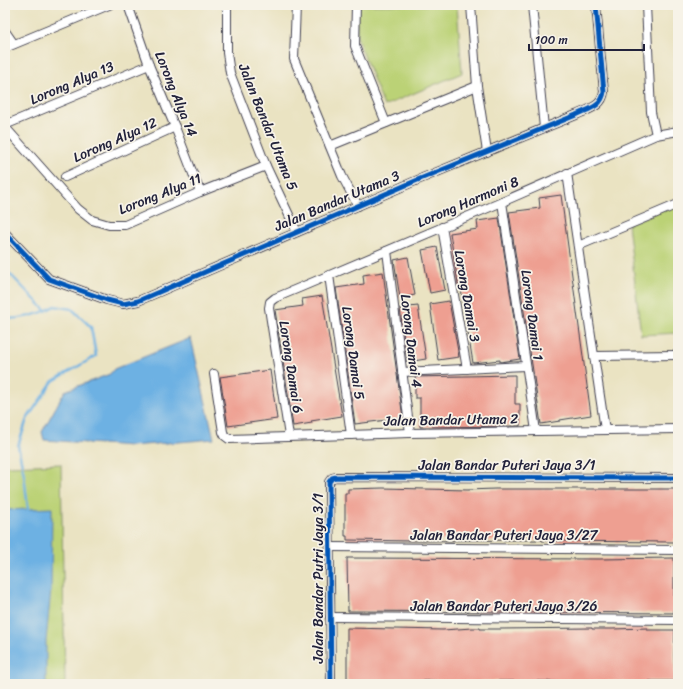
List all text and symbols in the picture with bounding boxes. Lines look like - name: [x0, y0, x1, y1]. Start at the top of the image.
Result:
- scale bar: [529, 26, 644, 52]
- text: 100 m: [535, 29, 568, 51]
- street label: Lorong Alya 14: [147, 47, 205, 141]
- street label: Lorong Alya 13: [26, 54, 118, 112]
- street label: Jalan Bandar Utama 5: [231, 59, 305, 195]
- street label: Lorong Alya 12: [69, 110, 161, 170]
- street label: Jalan Bandar Utama 3: [269, 163, 404, 239]
- street label: Lorong Alya 11: [115, 166, 205, 222]
- street label: Lorong Harmoni 8: [413, 169, 523, 235]
- street label: Lorong Damai 3: [447, 248, 487, 344]
- street label: Lorong Damai 1: [513, 268, 551, 362]
- street label: Lorong Damai 4: [393, 293, 429, 389]
- street label: Lorong Damai 5: [334, 305, 372, 402]
- street label: Lorong Damai 6: [271, 319, 311, 415]
- street label: Jalan Bandar Utama 2: [382, 406, 519, 434]
- street label: Jalan Bandar Puteri Jaya 3/1: [418, 453, 596, 478]
- street label: Jalan Bandar Putri Jaya 3/1: [306, 493, 331, 664]
- street label: Jalan Bandar Puteri Jaya 3/27: [409, 523, 599, 548]
- street label: Jalan Bandar Puteri Jaya 3/26: [409, 594, 598, 619]

